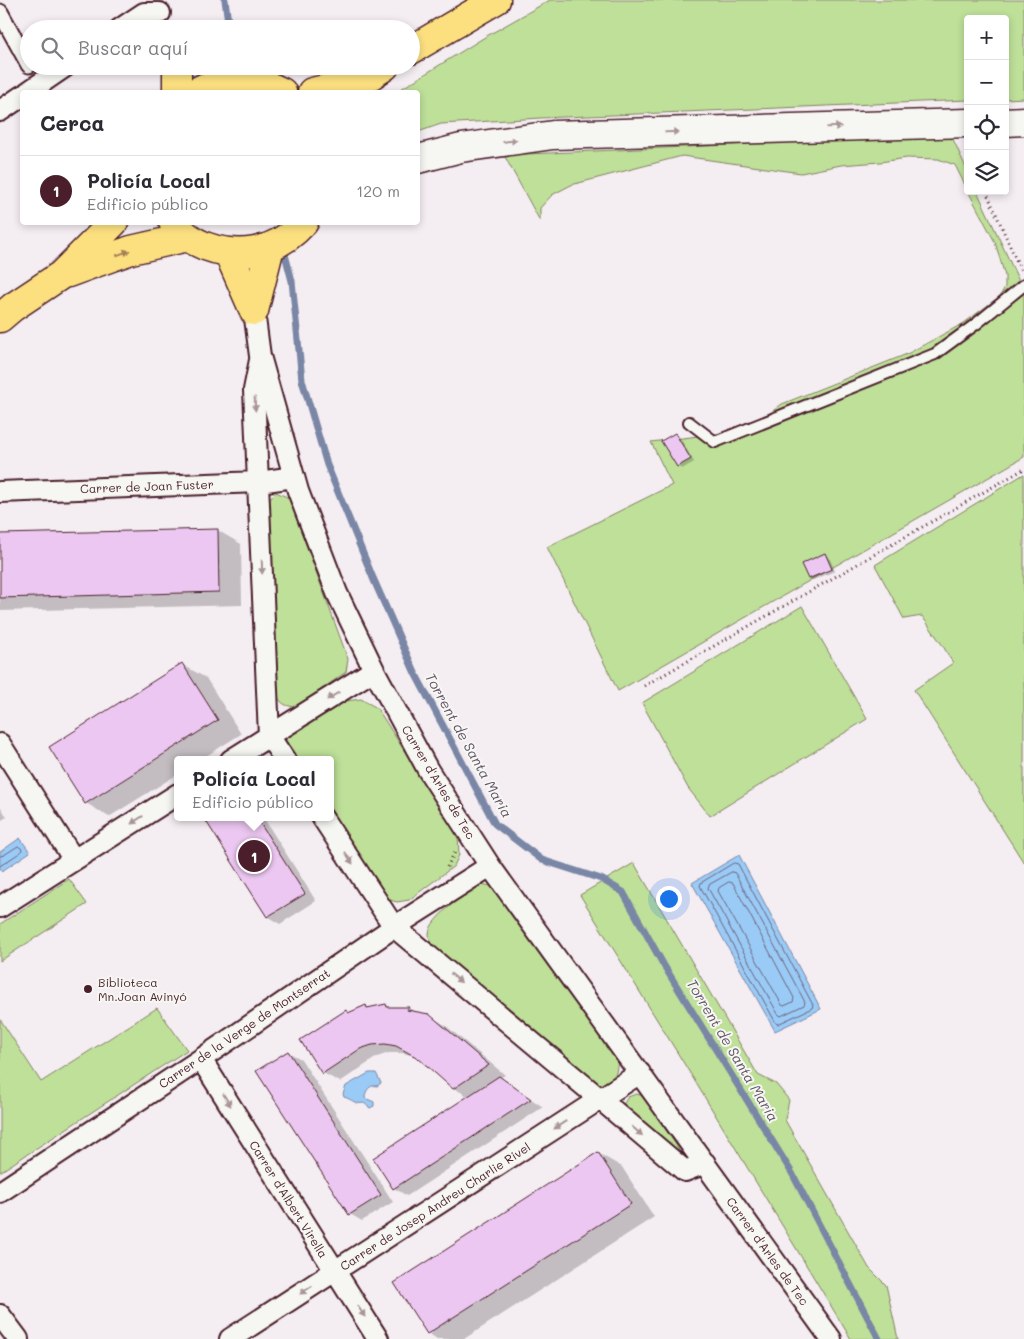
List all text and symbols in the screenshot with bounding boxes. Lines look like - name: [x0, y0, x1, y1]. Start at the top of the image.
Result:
- map controls: [964, 15, 1009, 195]
- button: +: [964, 15, 1009, 60]
- search box: [20, 20, 420, 75]
- icon: search: [38, 34, 66, 62]
- text: Buscar aquí: [78, 35, 188, 60]
- button: −: [964, 60, 1009, 105]
- button: locate: [964, 105, 1009, 150]
- text: Cerca: [40, 109, 105, 136]
- one-way arrow: [826, 123, 842, 131]
- one-way arrow: [664, 127, 680, 135]
- one-way arrow: [502, 137, 518, 145]
- button: layers: [964, 150, 1009, 195]
- text: Policía Local: [87, 168, 210, 193]
- text: 1: [52, 180, 60, 201]
- text: 120 m: [356, 180, 400, 201]
- text: Edificio público: [87, 193, 208, 214]
- one-way arrow: [116, 249, 131, 256]
- one-way arrow: [251, 396, 259, 412]
- street label: Carrer de Joan Fuster: [80, 476, 214, 496]
- one-way arrow: [258, 559, 266, 575]
- water label: Torrent de Santa Maria: [421, 669, 517, 821]
- one-way arrow: [326, 691, 339, 700]
- street label: Carrer d'Arles de Tec: [399, 722, 479, 842]
- popup: [174, 756, 334, 821]
- text: Policía Local: [192, 766, 316, 791]
- text: Edificio público: [192, 791, 313, 812]
- one-way arrow: [130, 815, 143, 825]
- pin: 1: [238, 837, 270, 875]
- one-way arrow: [344, 851, 354, 865]
- your location: [656, 886, 682, 912]
- street label: Carrer de la Verge de Montserrat: [155, 964, 333, 1092]
- one-way arrow: [449, 973, 462, 984]
- place label: Biblioteca Mn.Joan Avinyó: [98, 974, 187, 1004]
- water label: Torrent de Santa Maria: [683, 975, 783, 1125]
- marker: Biblioteca Mn.Joan Avinyó: [82, 983, 94, 995]
- one-way arrow: [222, 1093, 231, 1107]
- one-way arrow: [553, 1121, 566, 1130]
- one-way arrow: [631, 1125, 644, 1136]
- street label: Carrer d'Albert Virella: [246, 1137, 332, 1261]
- street label: Carrer de Josep Andreu Charlie Rivel: [337, 1138, 533, 1274]
- street label: Carrer d'Arles de Tec: [723, 1194, 813, 1308]
- one-way arrow: [299, 1285, 313, 1295]
- one-way arrow: [356, 1305, 365, 1318]

